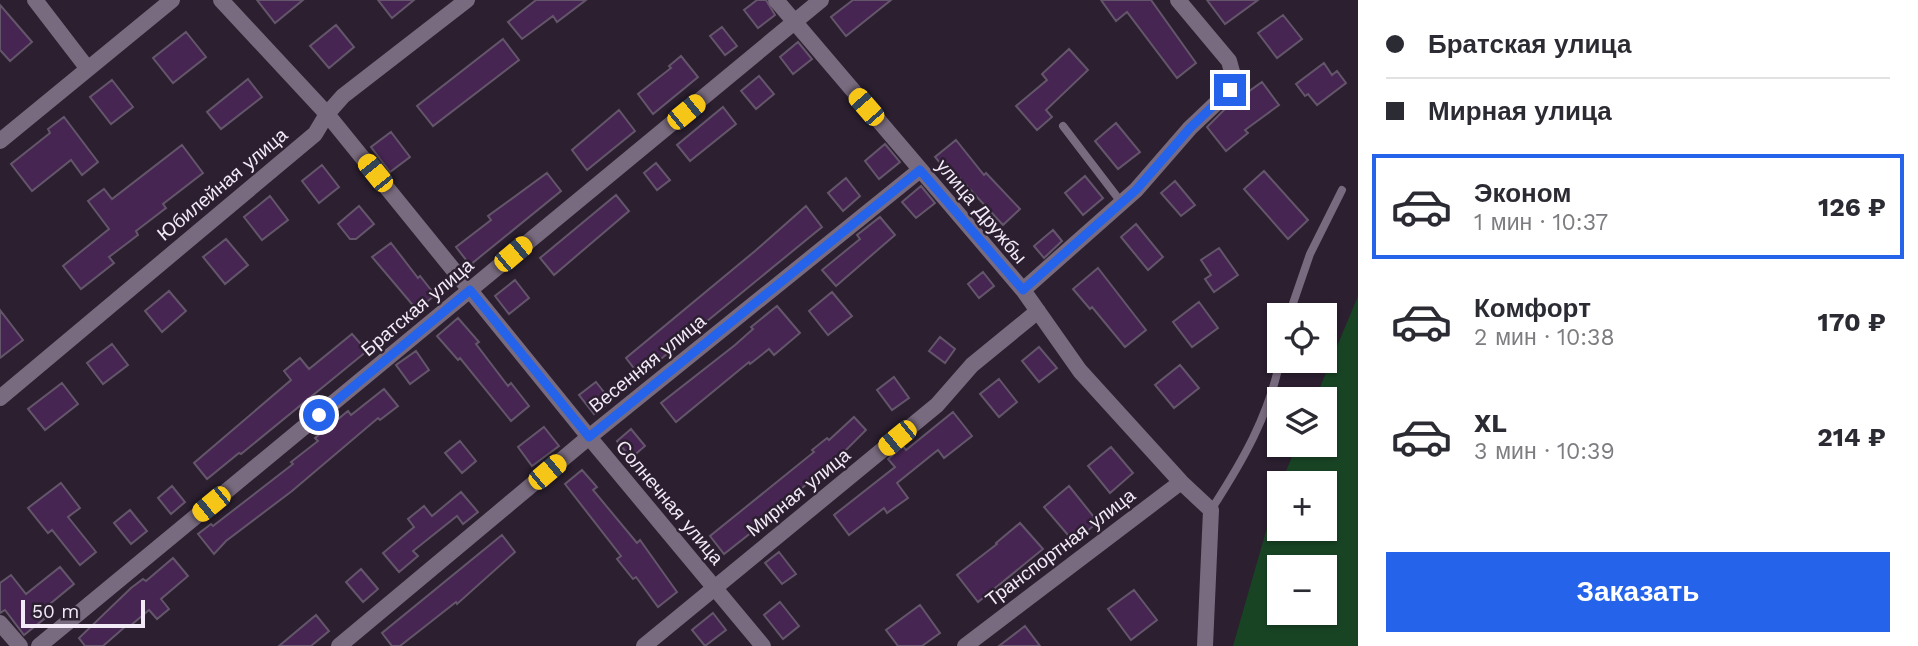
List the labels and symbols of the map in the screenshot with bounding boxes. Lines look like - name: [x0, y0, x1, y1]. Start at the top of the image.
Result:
- route end: [1214, 74, 1246, 106]
- car: [845, 84, 888, 130]
- car: [664, 91, 709, 133]
- street label: Юбилейная улица: [152, 123, 292, 246]
- car: [354, 150, 397, 196]
- street label: улица Дружбы: [931, 154, 1032, 268]
- car: [491, 232, 536, 276]
- street label: Братская улица: [357, 253, 478, 361]
- street label: Весенняя улица: [584, 309, 711, 418]
- route start: [303, 399, 335, 431]
- car: [875, 417, 920, 459]
- street label: Солнечная улица: [611, 435, 729, 570]
- street label: Мирная улица: [742, 443, 855, 541]
- car: [525, 450, 570, 494]
- car: [189, 483, 234, 525]
- street label: Транспортная улица: [981, 483, 1140, 611]
- scale bar: [21, 597, 145, 629]

